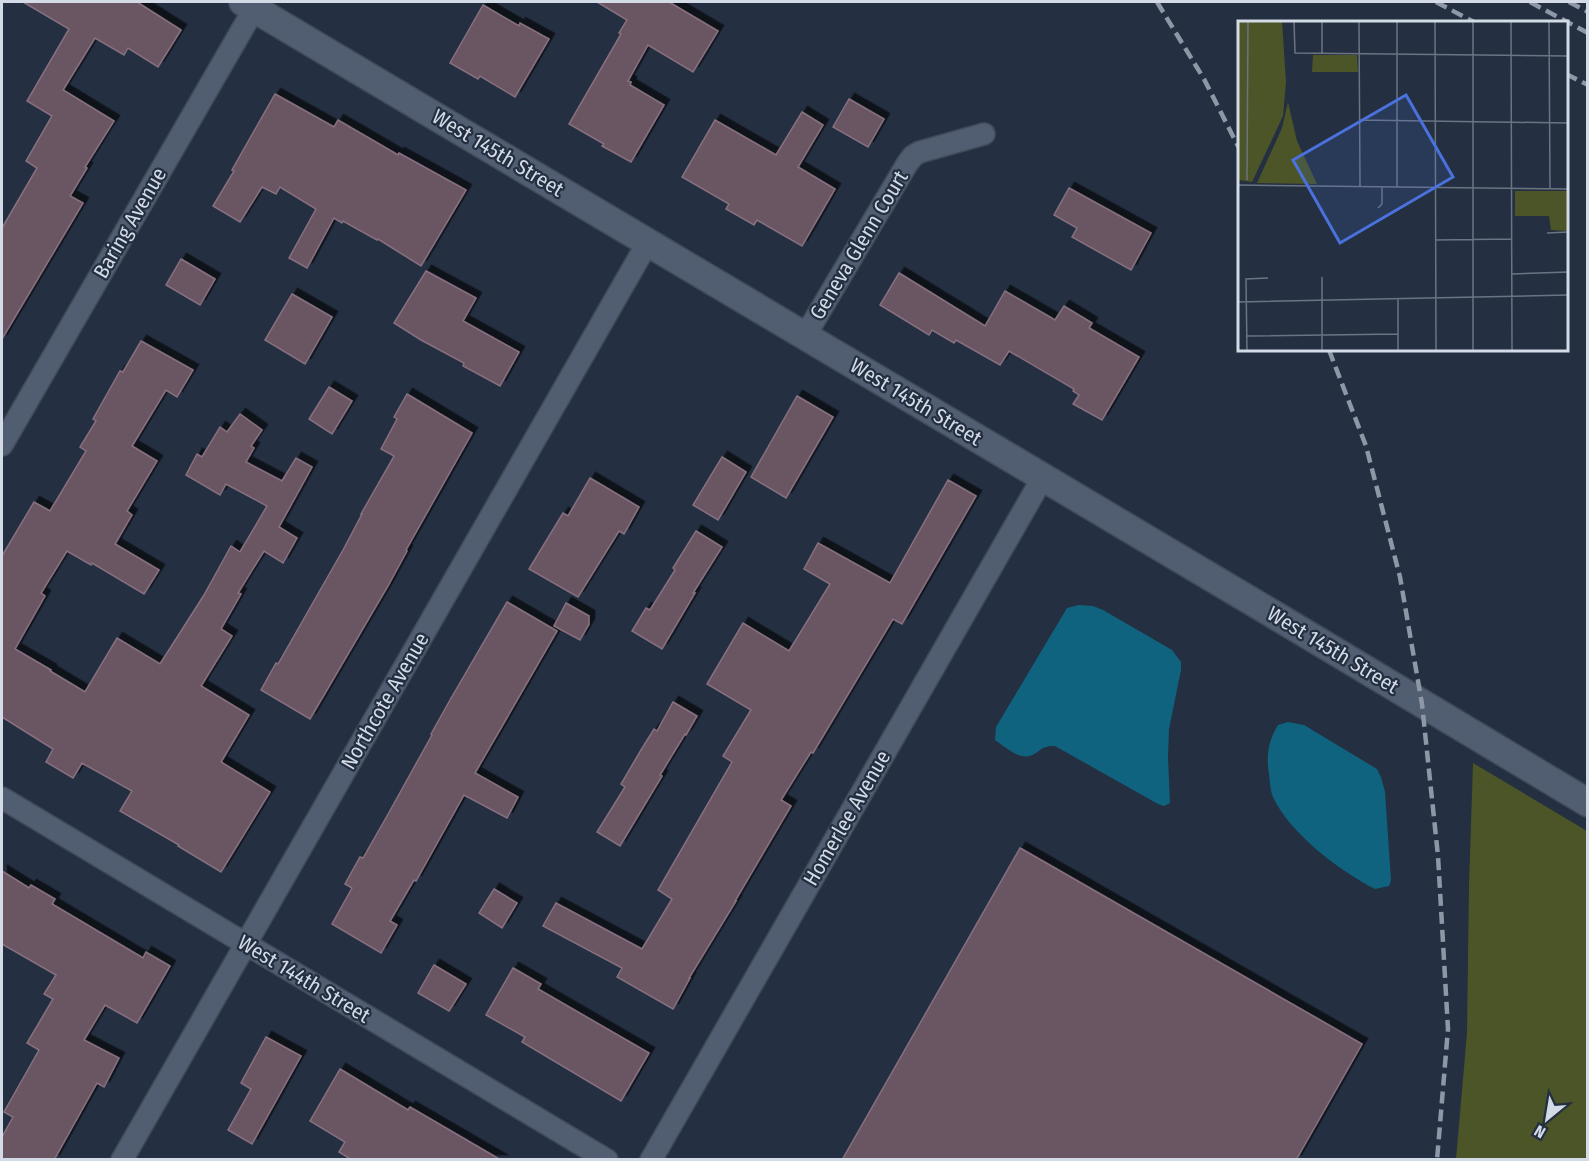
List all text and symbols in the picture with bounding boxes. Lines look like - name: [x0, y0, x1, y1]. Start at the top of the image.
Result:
- inset map: [1238, 21, 1568, 351]
- street label: West 145th Street: [428, 104, 569, 203]
- street label: Baring Avenue: [88, 163, 172, 283]
- street label: Geneva Glenn Court: [804, 166, 914, 324]
- street label: West 145th Street: [846, 353, 987, 452]
- street label: West 145th Street: [1263, 601, 1404, 700]
- street label: Northcote Avenue: [335, 628, 435, 774]
- street label: Homerlee Avenue: [798, 746, 896, 890]
- street label: West 144th Street: [233, 929, 375, 1029]
- north arrow: [1517, 1089, 1577, 1149]
- text: N: [1531, 1121, 1549, 1142]

